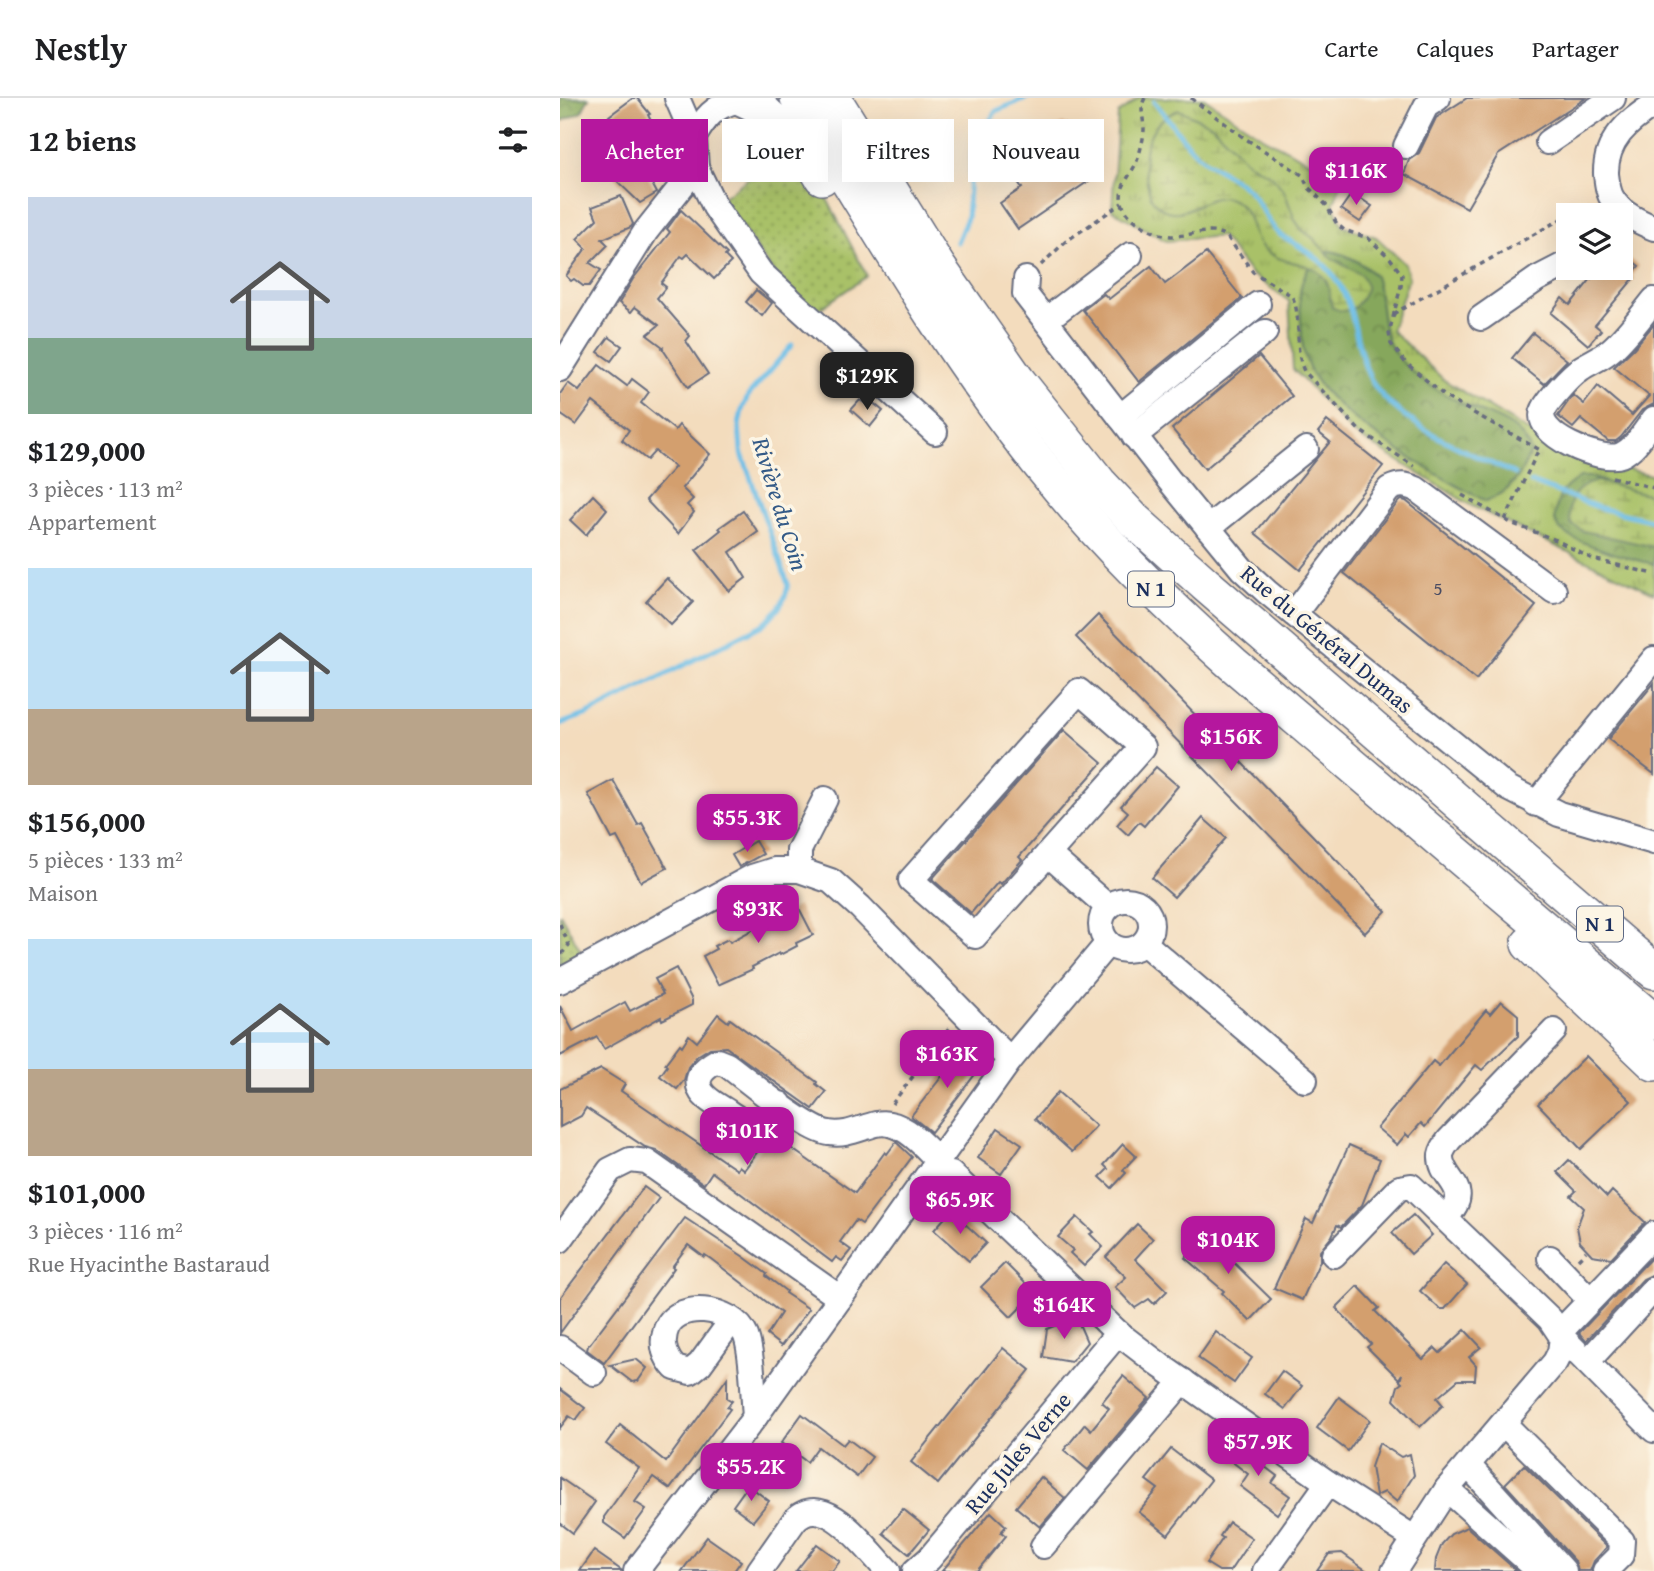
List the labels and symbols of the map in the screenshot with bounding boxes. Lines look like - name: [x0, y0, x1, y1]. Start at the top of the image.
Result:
- pin: $116K: [1307, 148, 1405, 207]
- pin: $129K: [818, 352, 916, 412]
- water label: Rivière du Coin: [743, 432, 817, 575]
- street label: Rue du Général Dumas: [1234, 556, 1421, 721]
- road number: N 1: [1128, 572, 1174, 606]
- house number: 5: [1433, 574, 1443, 602]
- pin: $156K: [1182, 714, 1280, 773]
- pin: $55.3K: [690, 794, 804, 854]
- pin: $93K: [717, 886, 799, 945]
- road number: N 1: [1577, 906, 1623, 942]
- pin: $163K: [898, 1030, 996, 1090]
- pin: $101K: [698, 1108, 796, 1167]
- pin: $65.9K: [903, 1176, 1017, 1236]
- pin: $104K: [1179, 1216, 1277, 1276]
- pin: $164K: [1015, 1282, 1113, 1341]
- street label: Rue Jules Verne: [957, 1384, 1079, 1521]
- pin: $57.9K: [1201, 1418, 1315, 1478]
- pin: $55.2K: [694, 1444, 808, 1503]

